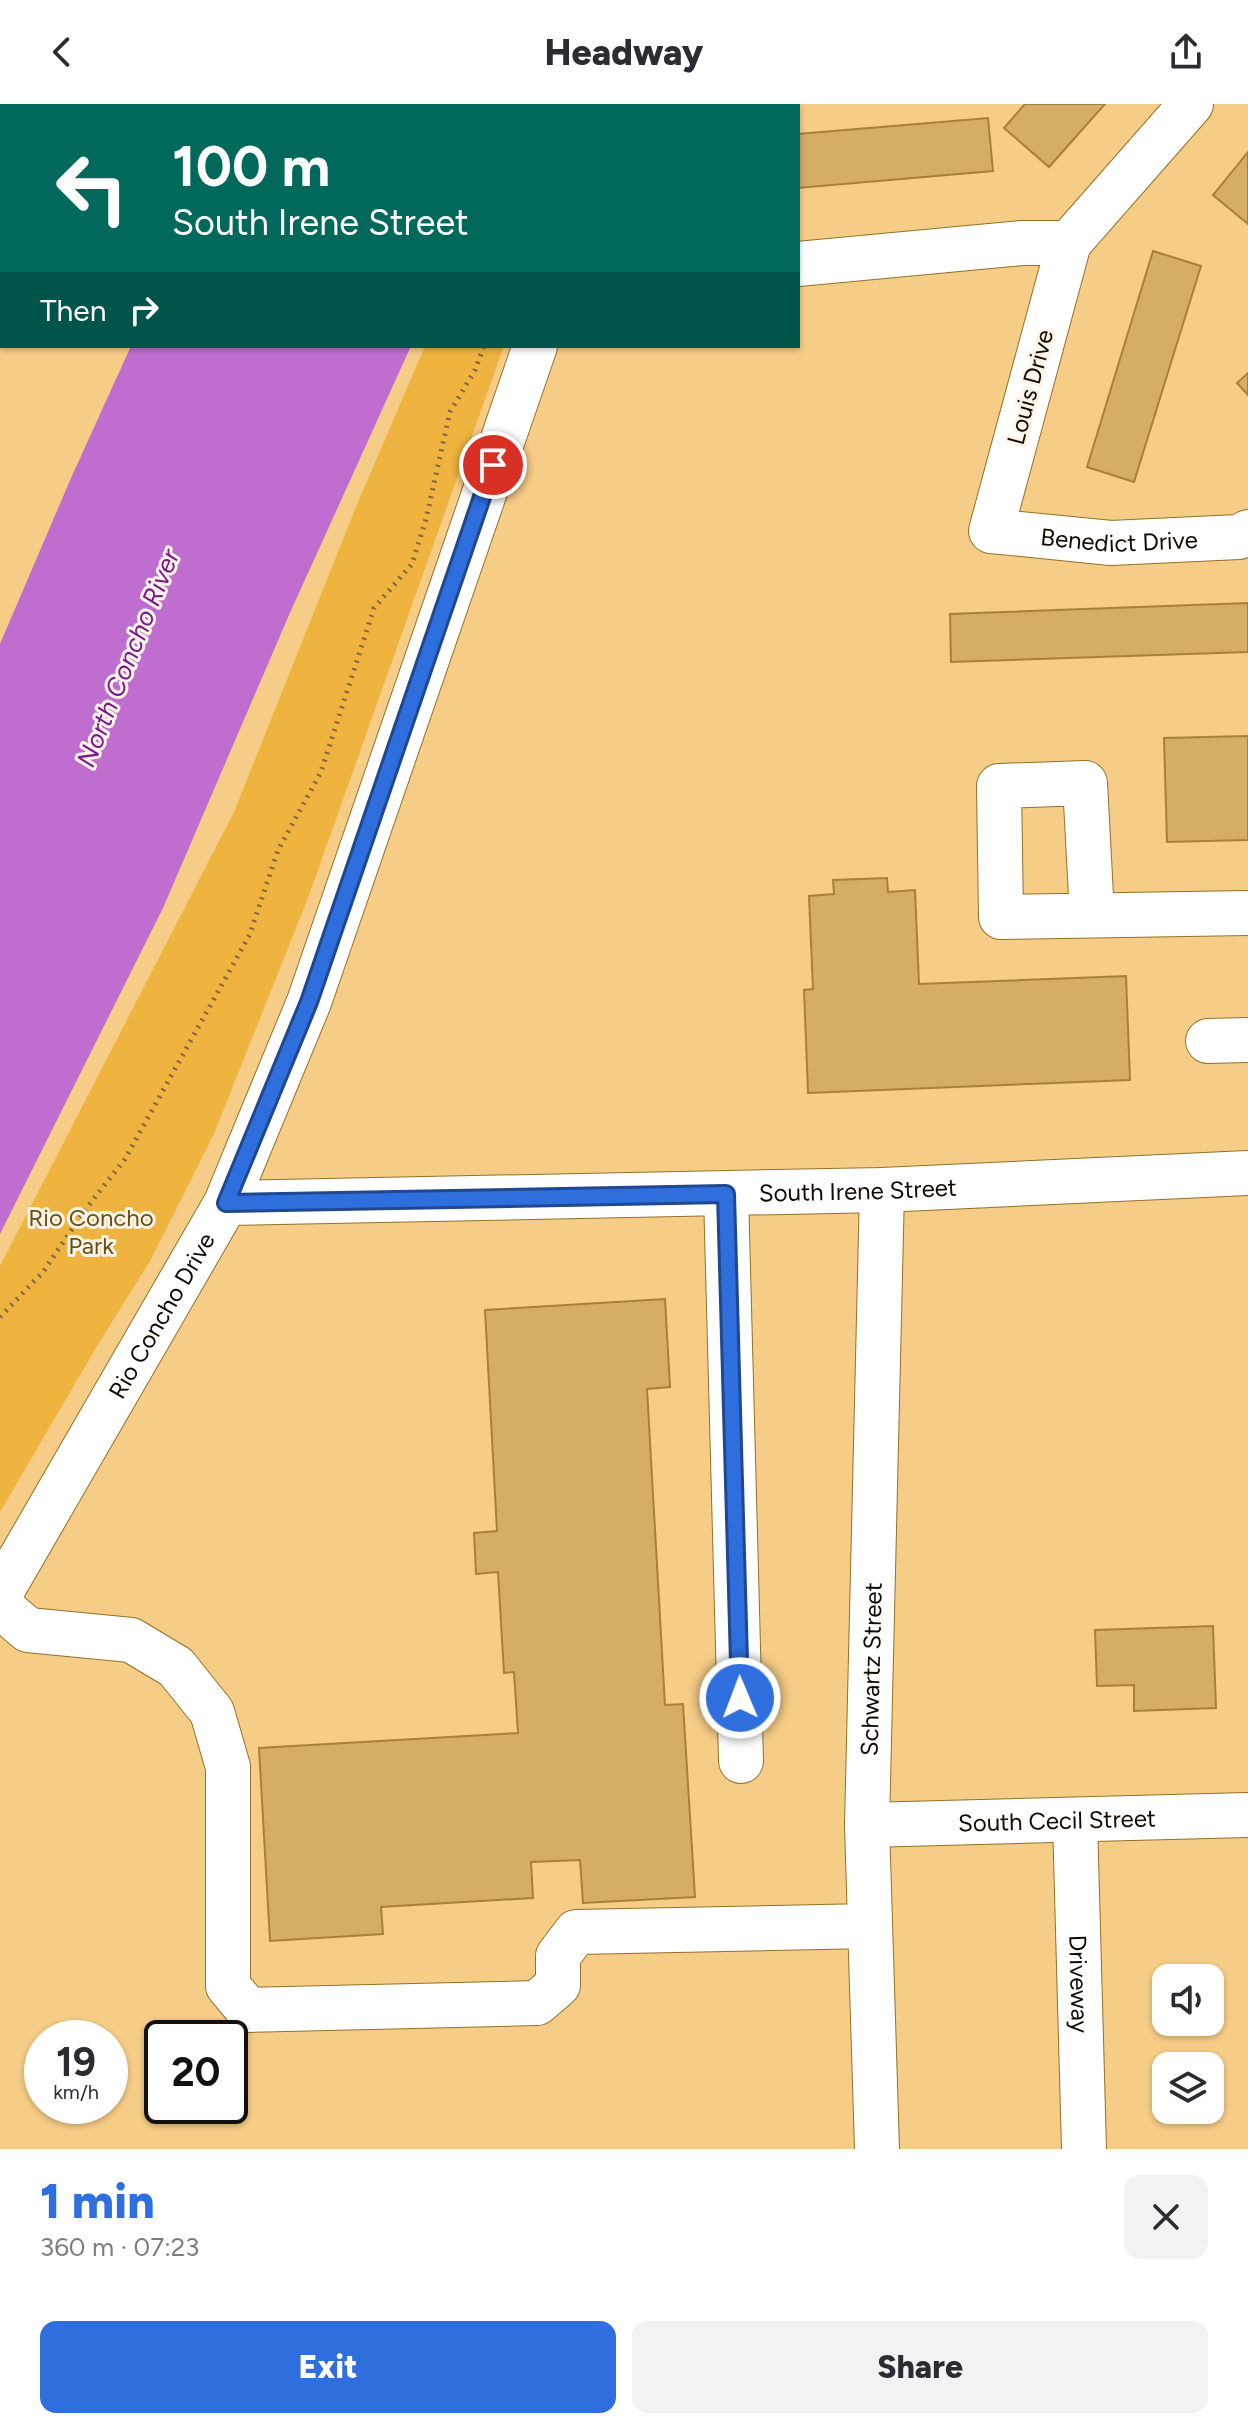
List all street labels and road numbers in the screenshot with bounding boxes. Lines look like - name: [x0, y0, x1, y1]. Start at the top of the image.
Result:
- street label: Louis Drive: [1001, 326, 1059, 448]
- street label: Benedict Drive: [1039, 522, 1198, 558]
- street label: South Irene Street: [759, 1172, 957, 1207]
- street label: Rio Concho Drive: [102, 1227, 220, 1403]
- street label: Schwartz Street: [854, 1582, 887, 1756]
- street label: South Cecil Street: [958, 1803, 1156, 1837]
- street label: Driveway: [1064, 1934, 1095, 2034]

